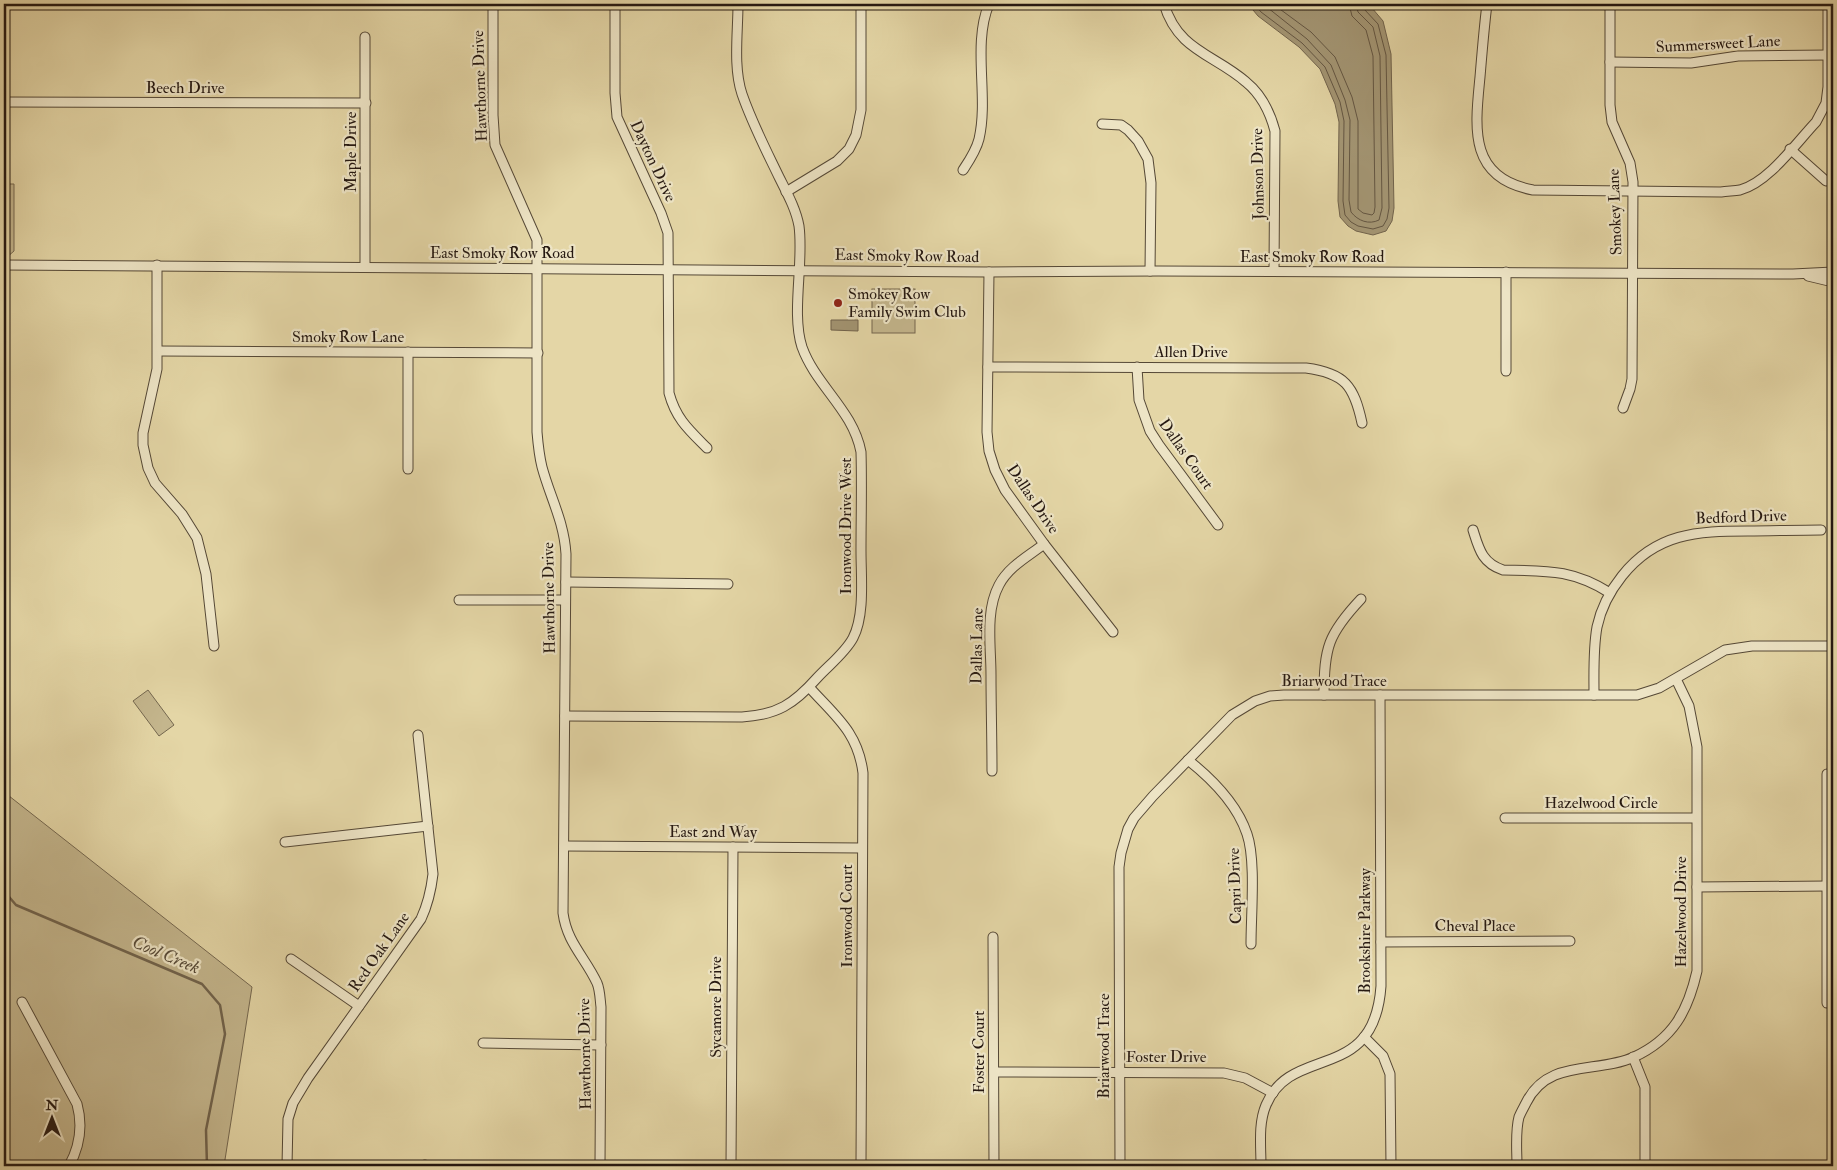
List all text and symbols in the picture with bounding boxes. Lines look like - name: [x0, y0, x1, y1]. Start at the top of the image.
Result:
- street label: Hawthorne Drive: [468, 30, 492, 142]
- street label: Summersweet Lane: [1655, 31, 1781, 57]
- street label: Beech Drive: [146, 78, 225, 98]
- street label: Maple Drive: [341, 111, 362, 192]
- street label: Dayton Drive: [625, 117, 681, 205]
- street label: Johnson Drive: [1247, 128, 1270, 221]
- street label: Smokey Lane: [1603, 168, 1627, 256]
- street label: East Smoky Row Road: [430, 243, 574, 263]
- street label: East Smoky Row Road: [834, 245, 980, 267]
- street label: East Smoky Row Road: [1240, 247, 1384, 267]
- place label: Smokey Row Family Swim Club: [848, 284, 966, 322]
- marker: Smokey Row Family Swim Club: [832, 297, 844, 309]
- street label: Smoky Row Lane: [292, 327, 404, 347]
- street label: Allen Drive: [1153, 342, 1228, 362]
- street label: Dallas Court: [1154, 415, 1218, 493]
- street label: Ironwood Drive West: [836, 458, 856, 594]
- street label: Dallas Drive: [1002, 460, 1064, 538]
- street label: Bedford Drive: [1695, 505, 1787, 529]
- street label: Hawthorne Drive: [538, 542, 560, 654]
- street label: Dallas Lane: [966, 607, 988, 684]
- street label: Briarwood Trace: [1281, 671, 1387, 691]
- street label: Hazelwood Circle: [1544, 793, 1658, 813]
- street label: East 2nd Way: [669, 822, 758, 842]
- street label: Capri Drive: [1224, 847, 1247, 925]
- street label: Hazelwood Drive: [1671, 856, 1691, 968]
- street label: Ironwood Court: [837, 864, 857, 968]
- street label: Brookshire Parkway: [1355, 867, 1375, 994]
- street label: Red Oak Lane: [344, 908, 414, 996]
- street label: Cheval Place: [1435, 916, 1516, 936]
- water label: Cool Creek: [129, 930, 203, 980]
- street label: Sycamore Drive: [706, 956, 726, 1058]
- street label: Briarwood Trace: [1094, 993, 1114, 1099]
- street label: Hawthorne Drive: [574, 998, 596, 1110]
- street label: Foster Court: [969, 1011, 989, 1093]
- street label: Foster Drive: [1126, 1047, 1207, 1067]
- north arrow: [28, 1092, 78, 1142]
- text: N: [45, 1097, 59, 1114]

